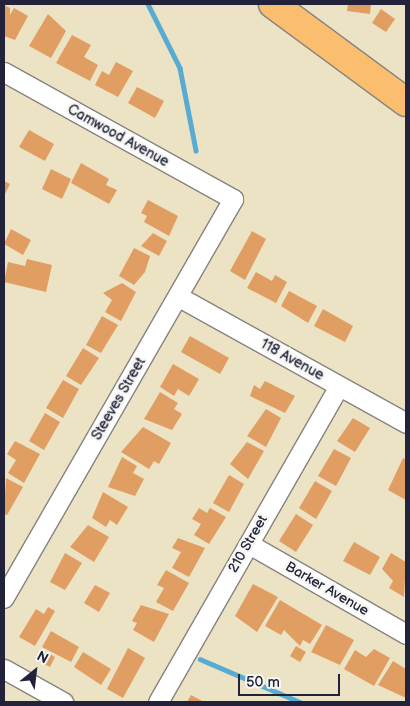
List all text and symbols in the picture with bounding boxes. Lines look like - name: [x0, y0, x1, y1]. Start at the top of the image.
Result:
- street label: Camwood Avenue: [64, 101, 172, 171]
- street label: 118 Avenue: [257, 336, 327, 384]
- street label: Steeves Street: [88, 355, 150, 443]
- street label: 210 Street: [225, 512, 271, 576]
- street label: Barker Avenue: [282, 558, 372, 620]
- north arrow: [10, 646, 60, 696]
- text: N: [34, 647, 51, 667]
- scale bar: [240, 664, 342, 696]
- text: 50 m: [246, 673, 280, 692]

